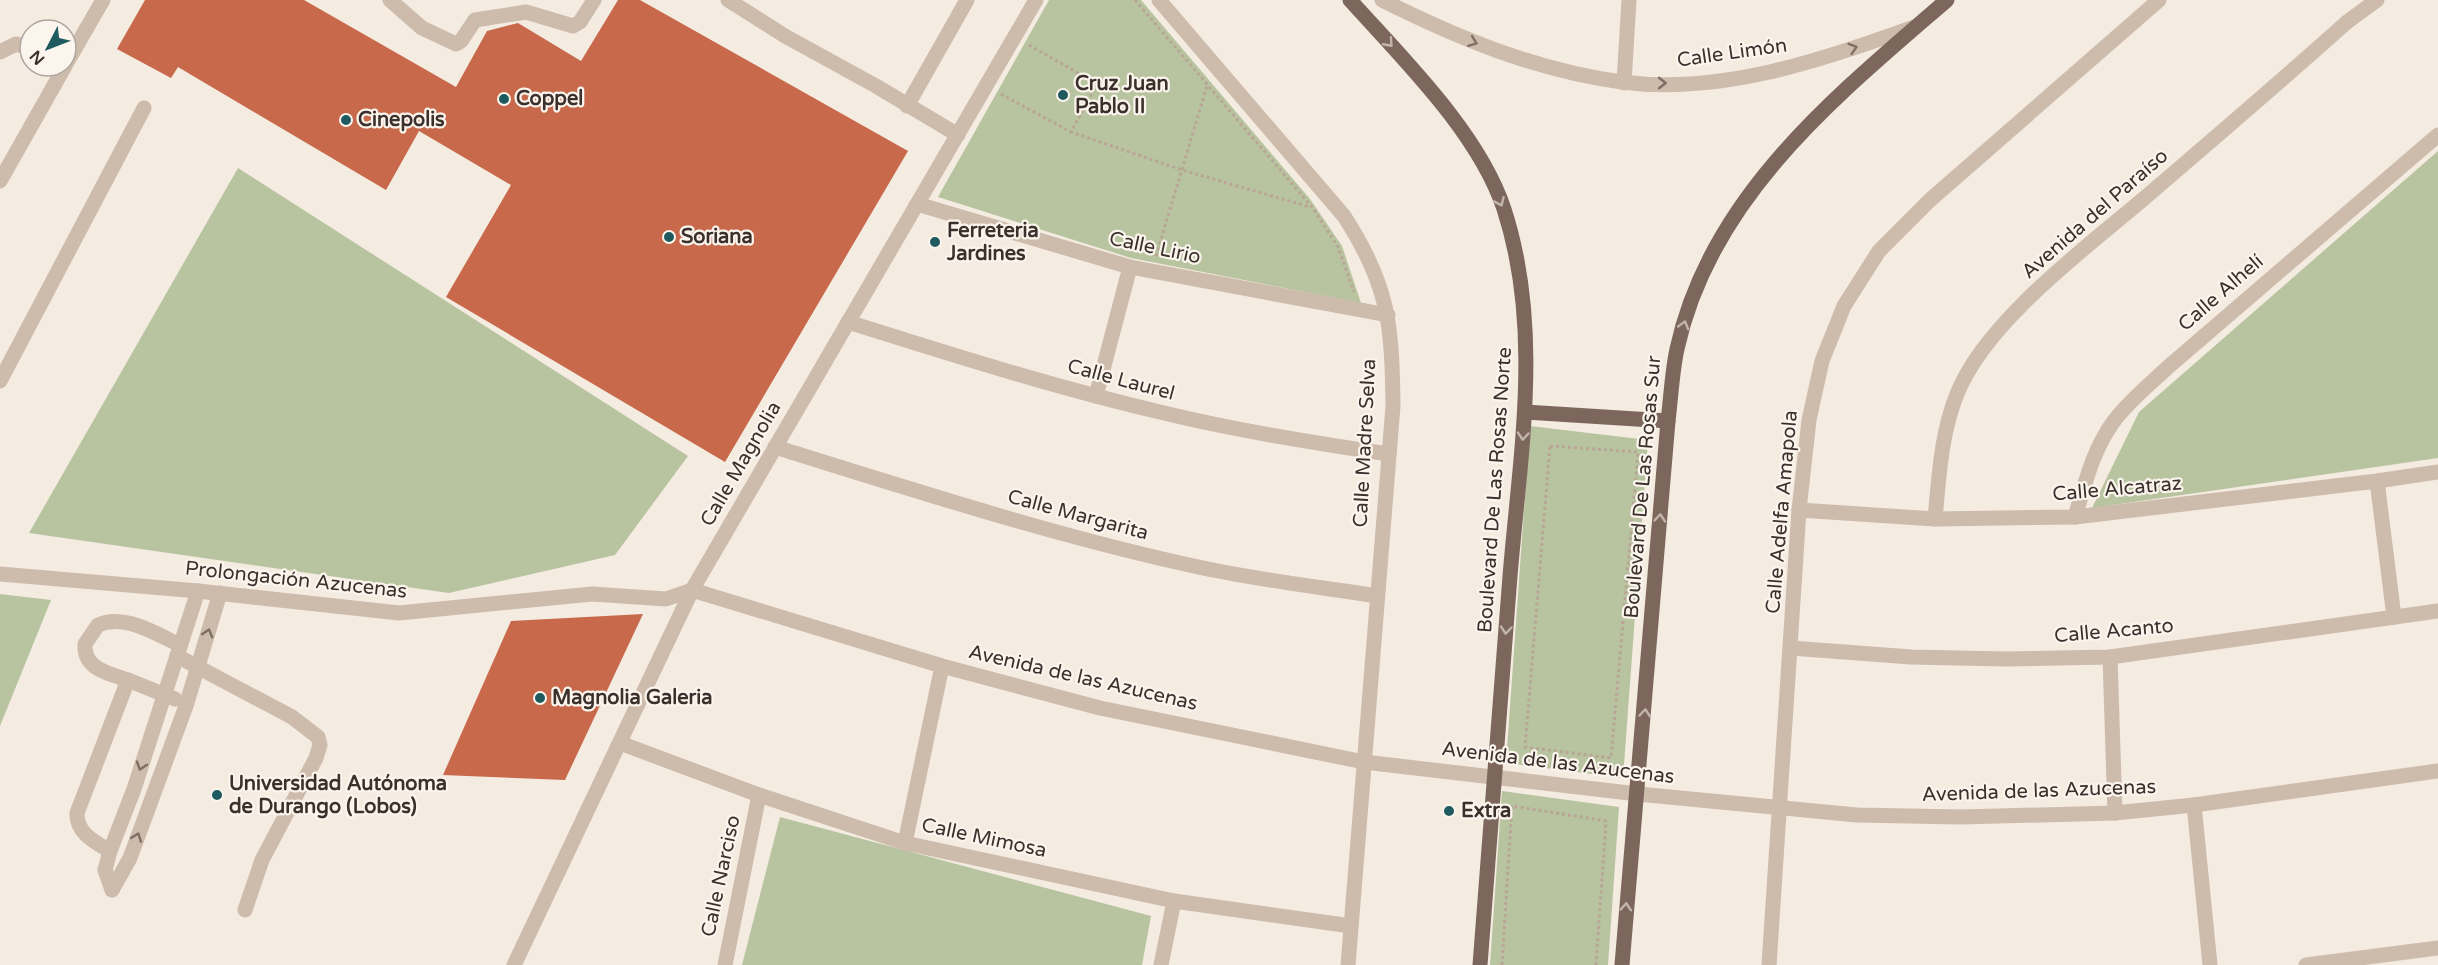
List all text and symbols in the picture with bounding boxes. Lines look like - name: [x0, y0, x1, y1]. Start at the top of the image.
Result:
- north arrow: [18, 18, 78, 78]
- street label: Calle Limón: [1675, 33, 1789, 73]
- one-way arrow: [1467, 35, 1478, 47]
- one-way arrow: [1382, 37, 1393, 47]
- one-way arrow: [1847, 43, 1858, 55]
- text: N: [26, 46, 49, 69]
- place label: Cruz Juan Pablo II: [1075, 72, 1169, 119]
- one-way arrow: [1658, 77, 1667, 89]
- place label: Coppel: [516, 87, 583, 111]
- marker: Cruz Juan Pablo II: [1056, 88, 1070, 102]
- marker: Coppel: [497, 92, 511, 106]
- place label: Cinepolis: [358, 108, 445, 132]
- marker: Cinepolis: [339, 113, 353, 127]
- street label: Avenida del Paraíso: [2017, 144, 2173, 284]
- one-way arrow: [1493, 196, 1505, 207]
- place label: Ferreteria Jardines: [946, 219, 1039, 266]
- place label: Soriana: [681, 225, 753, 249]
- street label: Calle Lirio: [1107, 227, 1203, 269]
- marker: Soriana: [662, 230, 676, 244]
- marker: Ferreteria Jardines: [928, 235, 942, 249]
- street label: Calle Alhelí: [2174, 250, 2268, 336]
- one-way arrow: [1677, 320, 1689, 331]
- street label: Boulevard De Las Rosas Norte: [1473, 346, 1517, 634]
- street label: Calle Laurel: [1065, 354, 1177, 406]
- street label: Boulevard De Las Rosas Sur: [1620, 354, 1666, 620]
- street label: Calle Madre Selva: [1349, 358, 1381, 528]
- street label: Calle Magnolia: [696, 397, 786, 531]
- street label: Calle Adelfa Amapola: [1761, 409, 1803, 615]
- one-way arrow: [1517, 431, 1530, 440]
- street label: Calle Alcatraz: [2051, 471, 2183, 507]
- street label: Calle Margarita: [1005, 485, 1151, 545]
- one-way arrow: [1654, 514, 1667, 523]
- street label: Prolongación Azucenas: [184, 556, 408, 604]
- street label: Calle Acanto: [2053, 614, 2175, 648]
- one-way arrow: [1500, 626, 1513, 635]
- one-way arrow: [201, 628, 213, 639]
- street label: Avenida de las Azucenas: [966, 640, 1200, 716]
- place label: Magnolia Galeria: [552, 686, 712, 710]
- marker: Magnolia Galeria: [533, 691, 547, 705]
- one-way arrow: [1638, 708, 1651, 717]
- street label: Avenida de las Azucenas: [1440, 737, 1676, 789]
- one-way arrow: [136, 760, 148, 771]
- place label: Universidad Autónoma de Durango (Lobos): [229, 772, 447, 819]
- street label: Avenida de las Azucenas: [1921, 775, 2157, 807]
- marker: Universidad Autónoma de Durango (Lobos): [210, 788, 224, 802]
- place label: Extra: [1461, 799, 1511, 823]
- marker: Extra: [1442, 804, 1456, 818]
- street label: Calle Narciso: [696, 813, 746, 939]
- street label: Calle Mimosa: [919, 813, 1049, 863]
- one-way arrow: [130, 832, 143, 843]
- one-way arrow: [1619, 902, 1632, 911]

